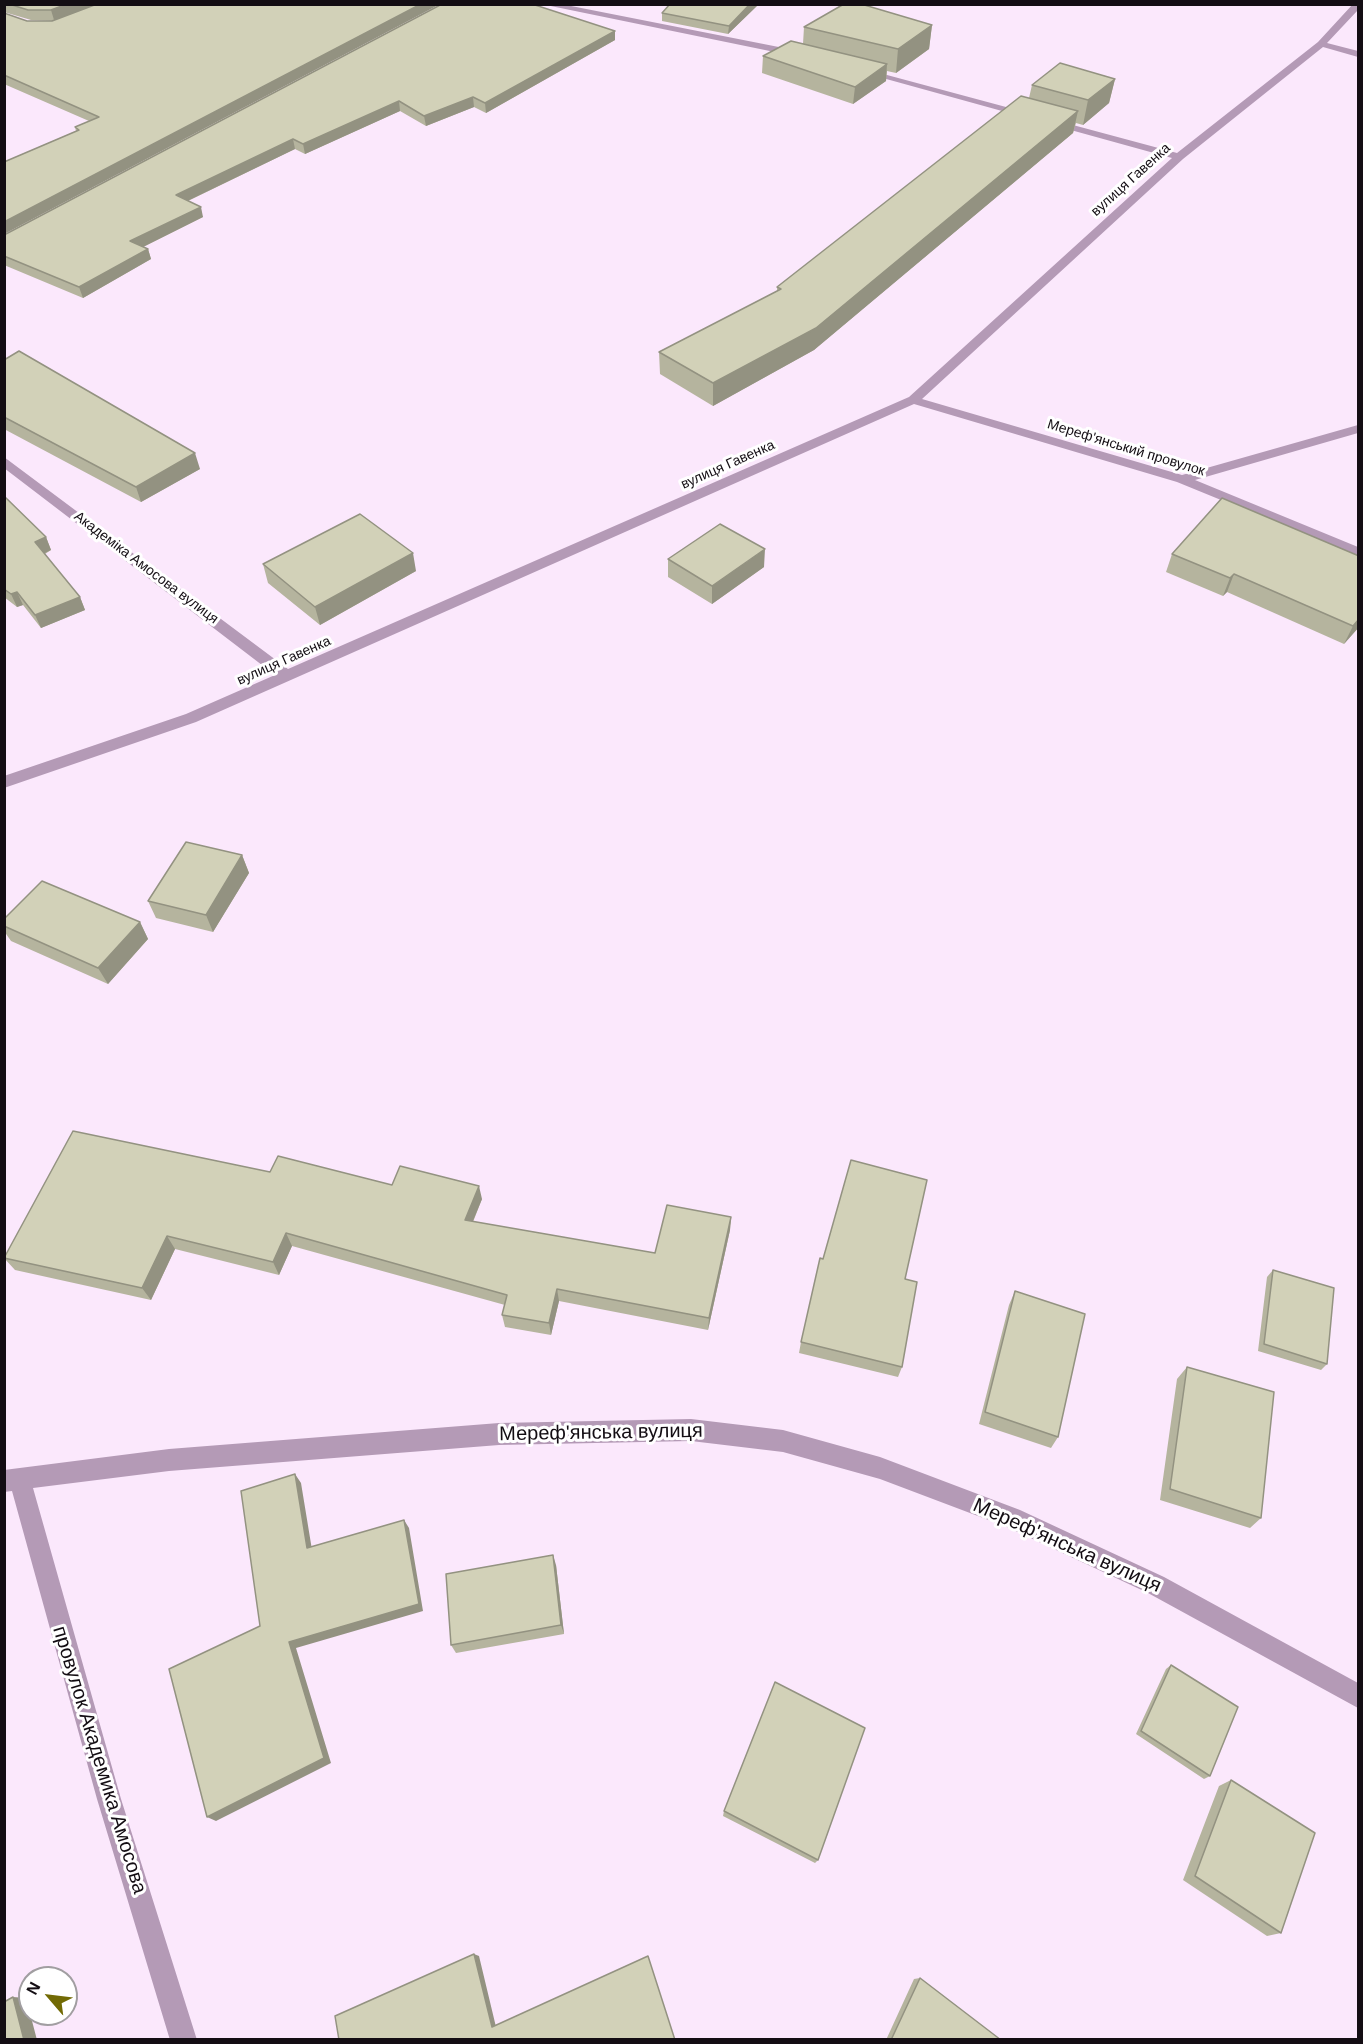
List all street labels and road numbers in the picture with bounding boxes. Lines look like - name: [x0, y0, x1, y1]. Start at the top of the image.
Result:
- street label: вулиця Гавенка: [1088, 140, 1174, 220]
- street label: Мереф'янський провулок: [1045, 416, 1207, 480]
- street label: вулиця Гавенка: [678, 437, 778, 493]
- street label: Академіка Амосова вулиця: [70, 508, 222, 628]
- street label: вулиця Гавенка: [234, 633, 334, 689]
- street label: Мереф'янська вулиця: [499, 1419, 703, 1447]
- street label: Мереф'янська вулиця: [969, 1494, 1165, 1598]
- street label: провулок Академика Амосова: [47, 1623, 151, 1897]

